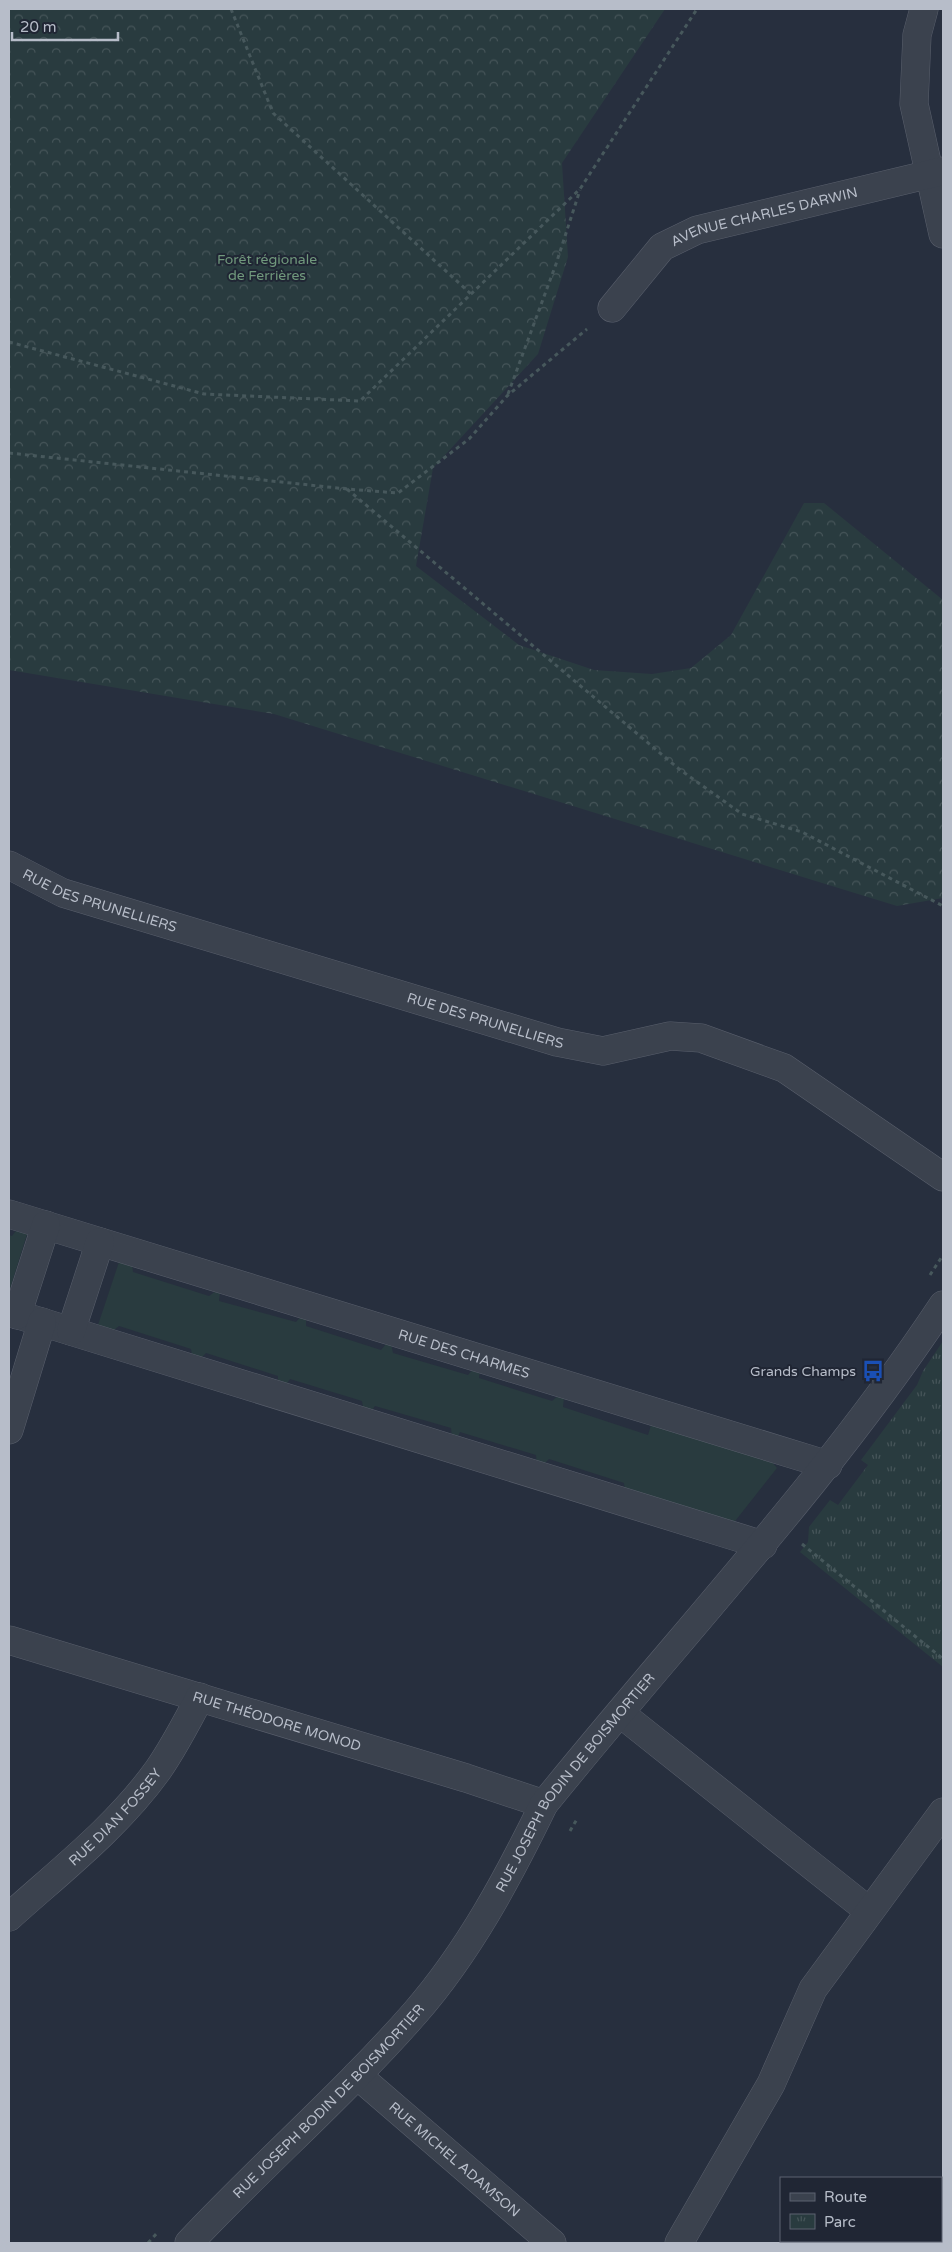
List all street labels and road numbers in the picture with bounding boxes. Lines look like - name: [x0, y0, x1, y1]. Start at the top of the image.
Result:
- street label: AVENUE CHARLES DARWIN: [668, 183, 859, 250]
- street label: RUE DES PRUNELLIERS: [20, 865, 179, 935]
- street label: RUE DES PRUNELLIERS: [405, 989, 565, 1052]
- street label: RUE DES CHARMES: [396, 1325, 532, 1382]
- street label: RUE JOSEPH BODIN DE BOISMORTIER: [492, 1669, 658, 1895]
- street label: RUE THÉODORE MONOD: [191, 1688, 363, 1754]
- street label: RUE DIAN FOSSEY: [65, 1765, 165, 1869]
- street label: RUE JOSEPH BODIN DE BOISMORTIER: [229, 2000, 428, 2202]
- street label: RUE MICHEL ADAMSON: [386, 2098, 524, 2220]

